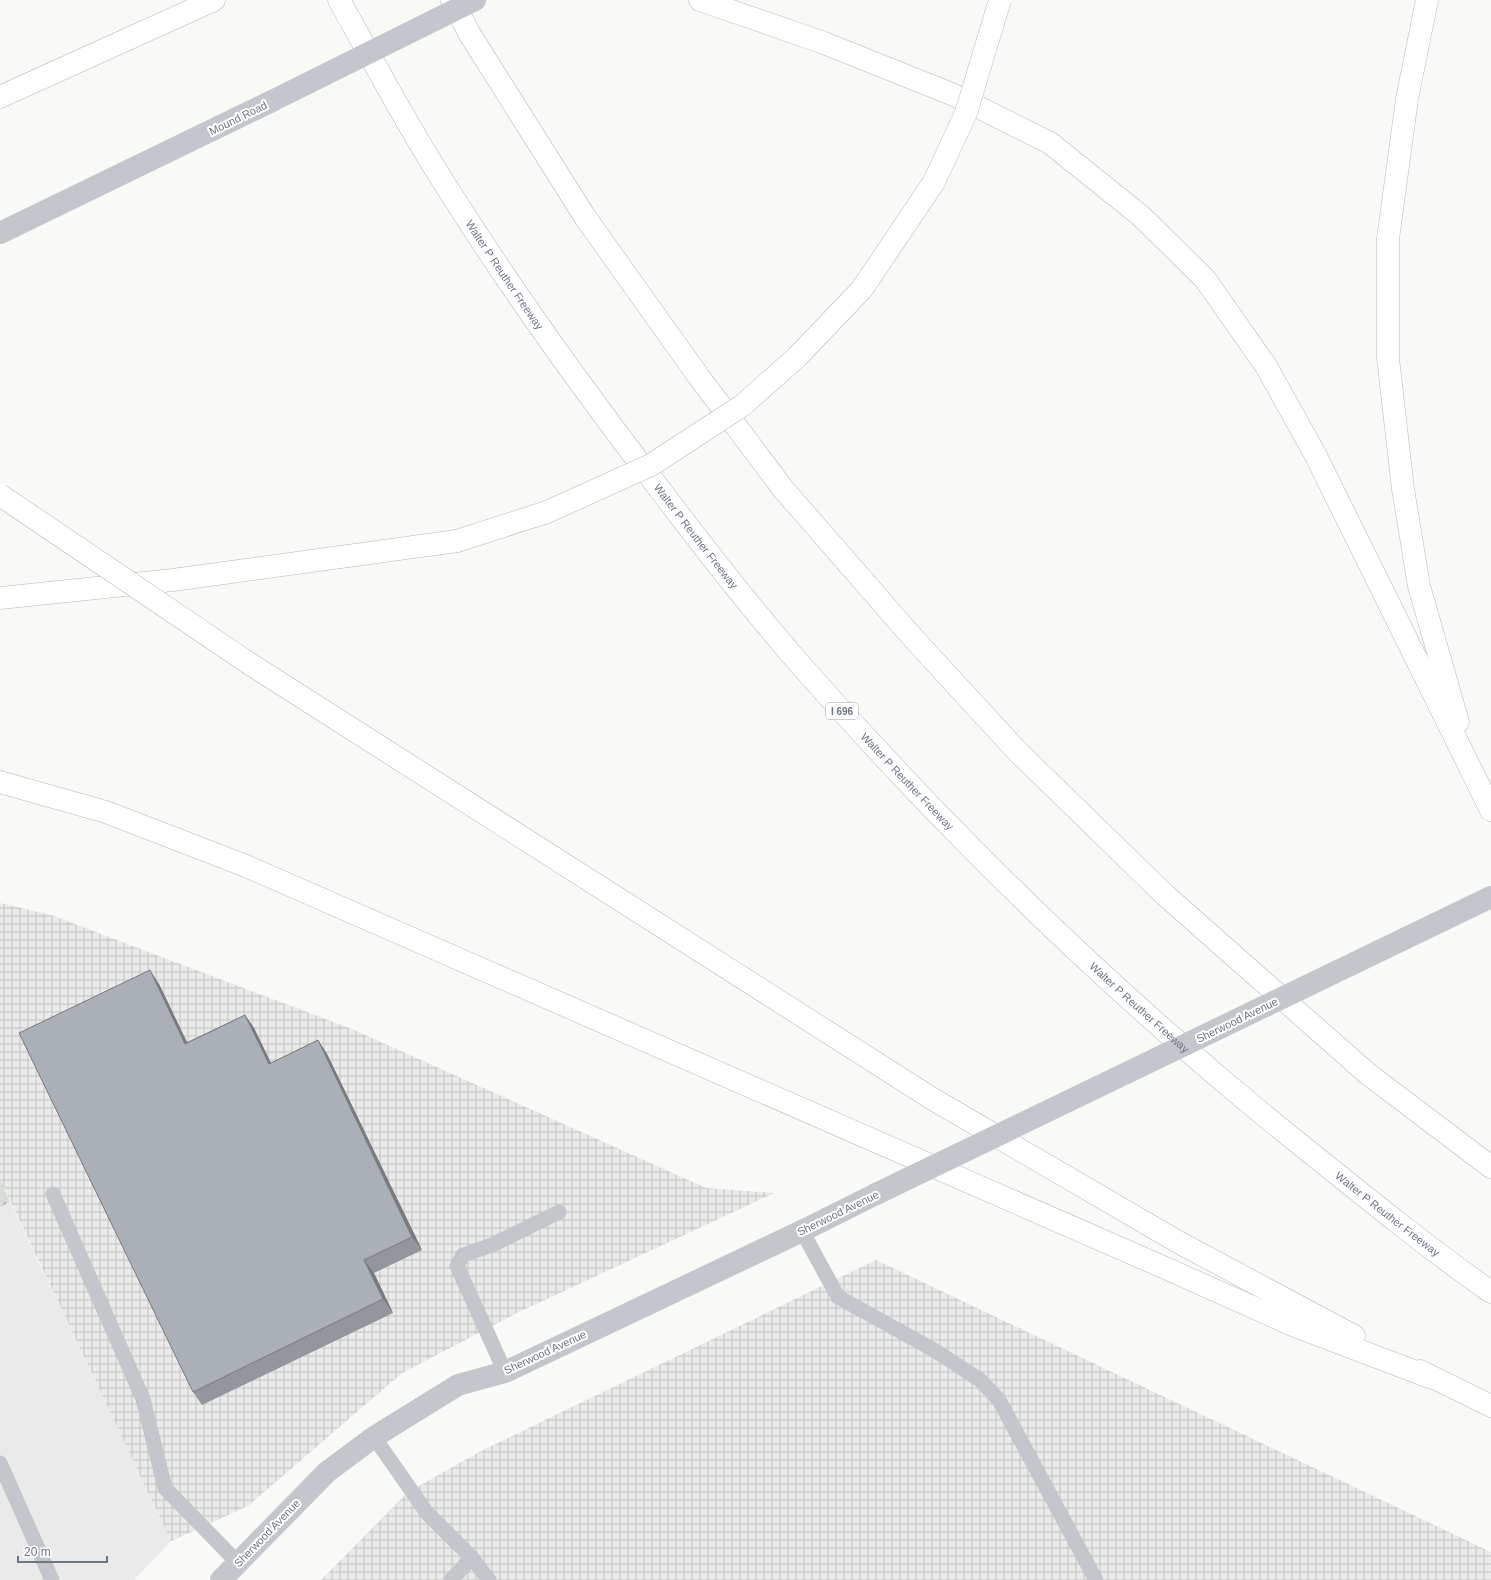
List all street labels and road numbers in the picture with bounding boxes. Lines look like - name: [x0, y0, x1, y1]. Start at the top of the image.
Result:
- street label: Mound Road: [207, 99, 269, 137]
- street label: Walter P Reuther Freeway: [463, 218, 546, 332]
- street label: Walter P Reuther Freeway: [652, 481, 741, 591]
- road number: I 696: [826, 703, 858, 719]
- street label: Walter P Reuther Freeway: [859, 730, 957, 833]
- street label: Walter P Reuther Freeway: [1087, 960, 1192, 1055]
- street label: Sherwood Avenue: [1194, 995, 1280, 1045]
- street label: Walter P Reuther Freeway: [1333, 1169, 1442, 1259]
- street label: Sherwood Avenue: [795, 1188, 881, 1238]
- street label: Sherwood Avenue: [502, 1328, 588, 1376]
- street label: Sherwood Avenue: [232, 1497, 302, 1569]

